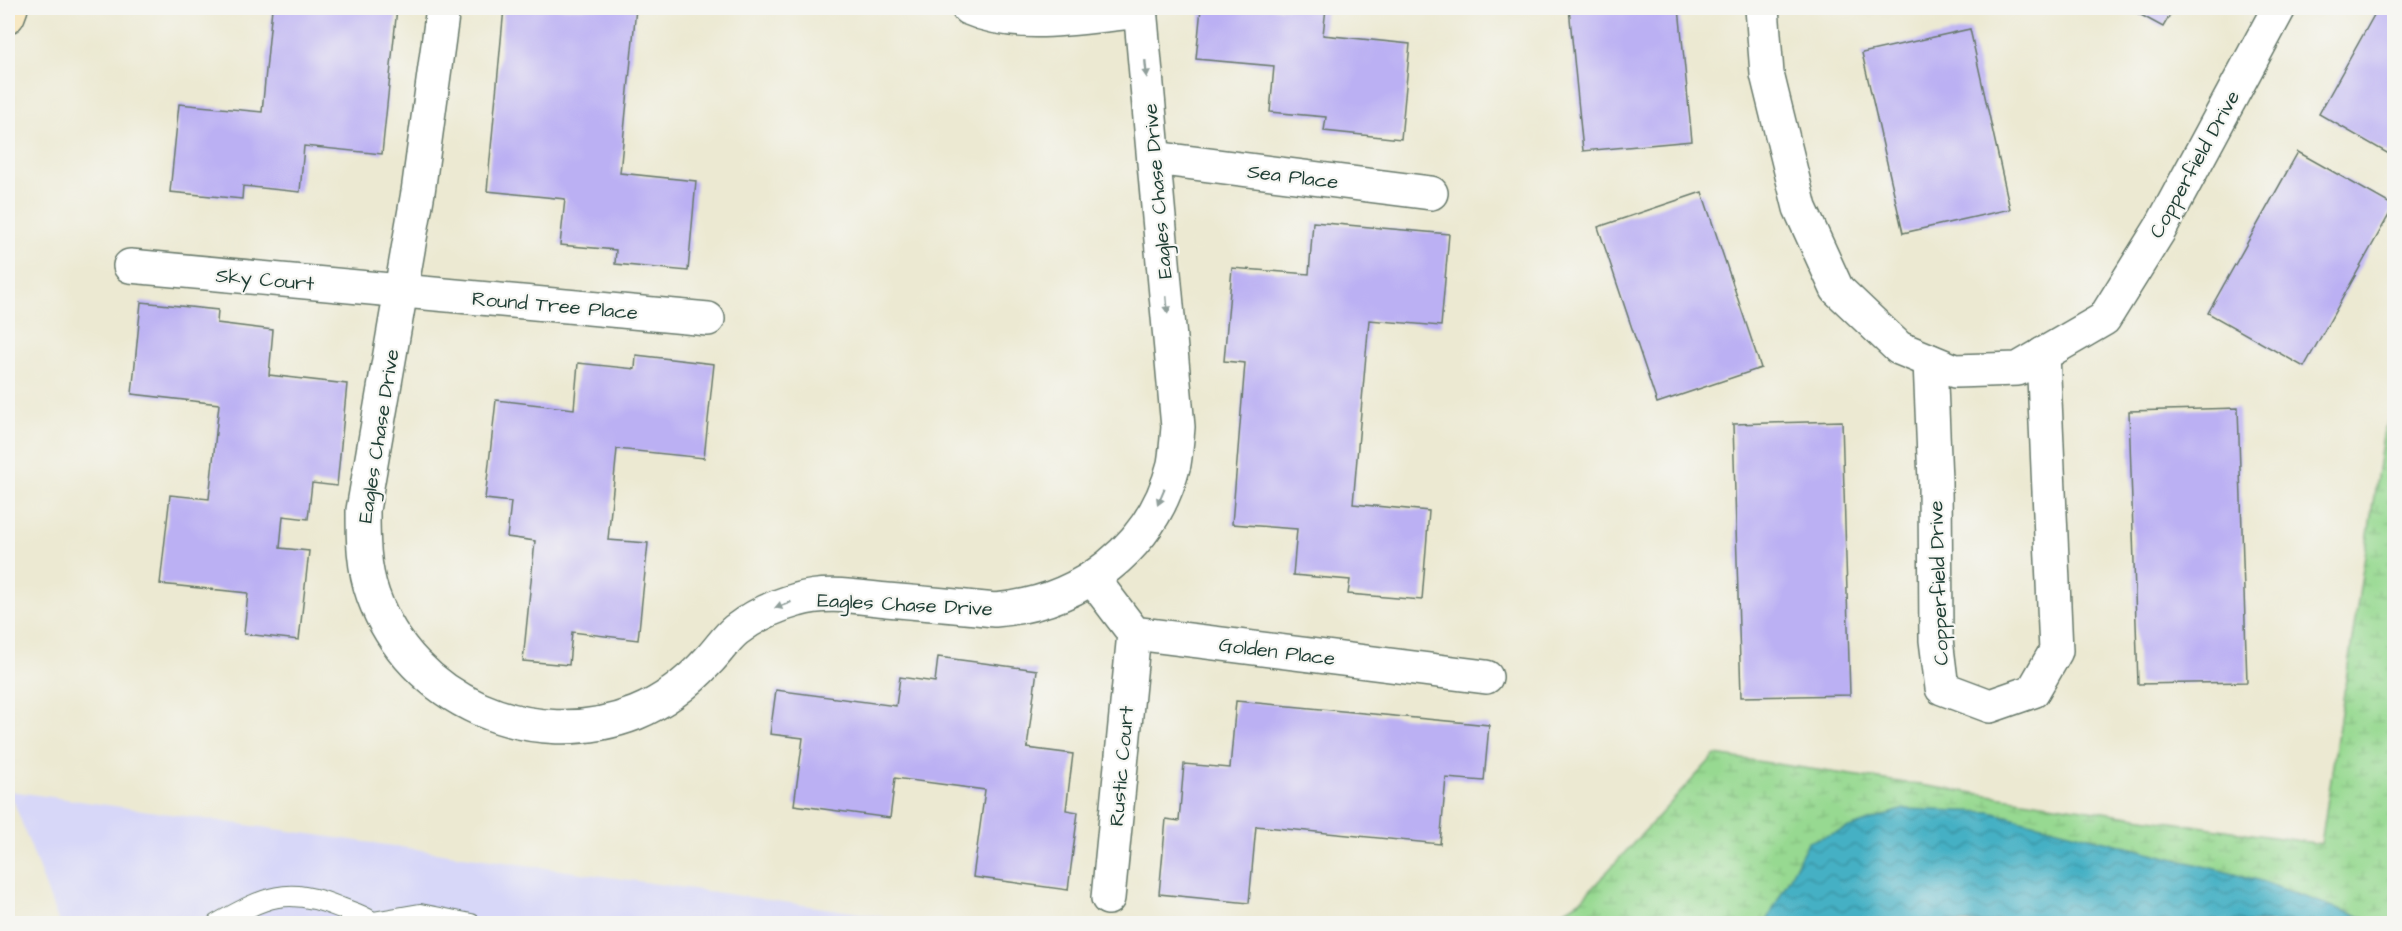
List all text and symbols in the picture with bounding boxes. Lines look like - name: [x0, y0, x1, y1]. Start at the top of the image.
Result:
- one-way arrow: [1141, 59, 1151, 78]
- street label: Copperfield Drive: [2143, 85, 2247, 243]
- street label: Eagles Chase Drive: [1136, 102, 1181, 280]
- street label: Sea Place: [1246, 158, 1340, 196]
- street label: Sky Court: [214, 262, 315, 299]
- street label: Round Tree Place: [471, 285, 639, 327]
- one-way arrow: [1162, 295, 1172, 314]
- street label: Eagles Chase Drive: [351, 347, 408, 525]
- one-way arrow: [1156, 488, 1165, 506]
- street label: Copperfield Drive: [1922, 500, 1956, 666]
- street label: Eagles Chase Drive: [816, 586, 994, 625]
- one-way arrow: [774, 600, 792, 610]
- street label: Golden Place: [1217, 631, 1337, 673]
- street label: Rustic Court: [1103, 705, 1141, 828]

